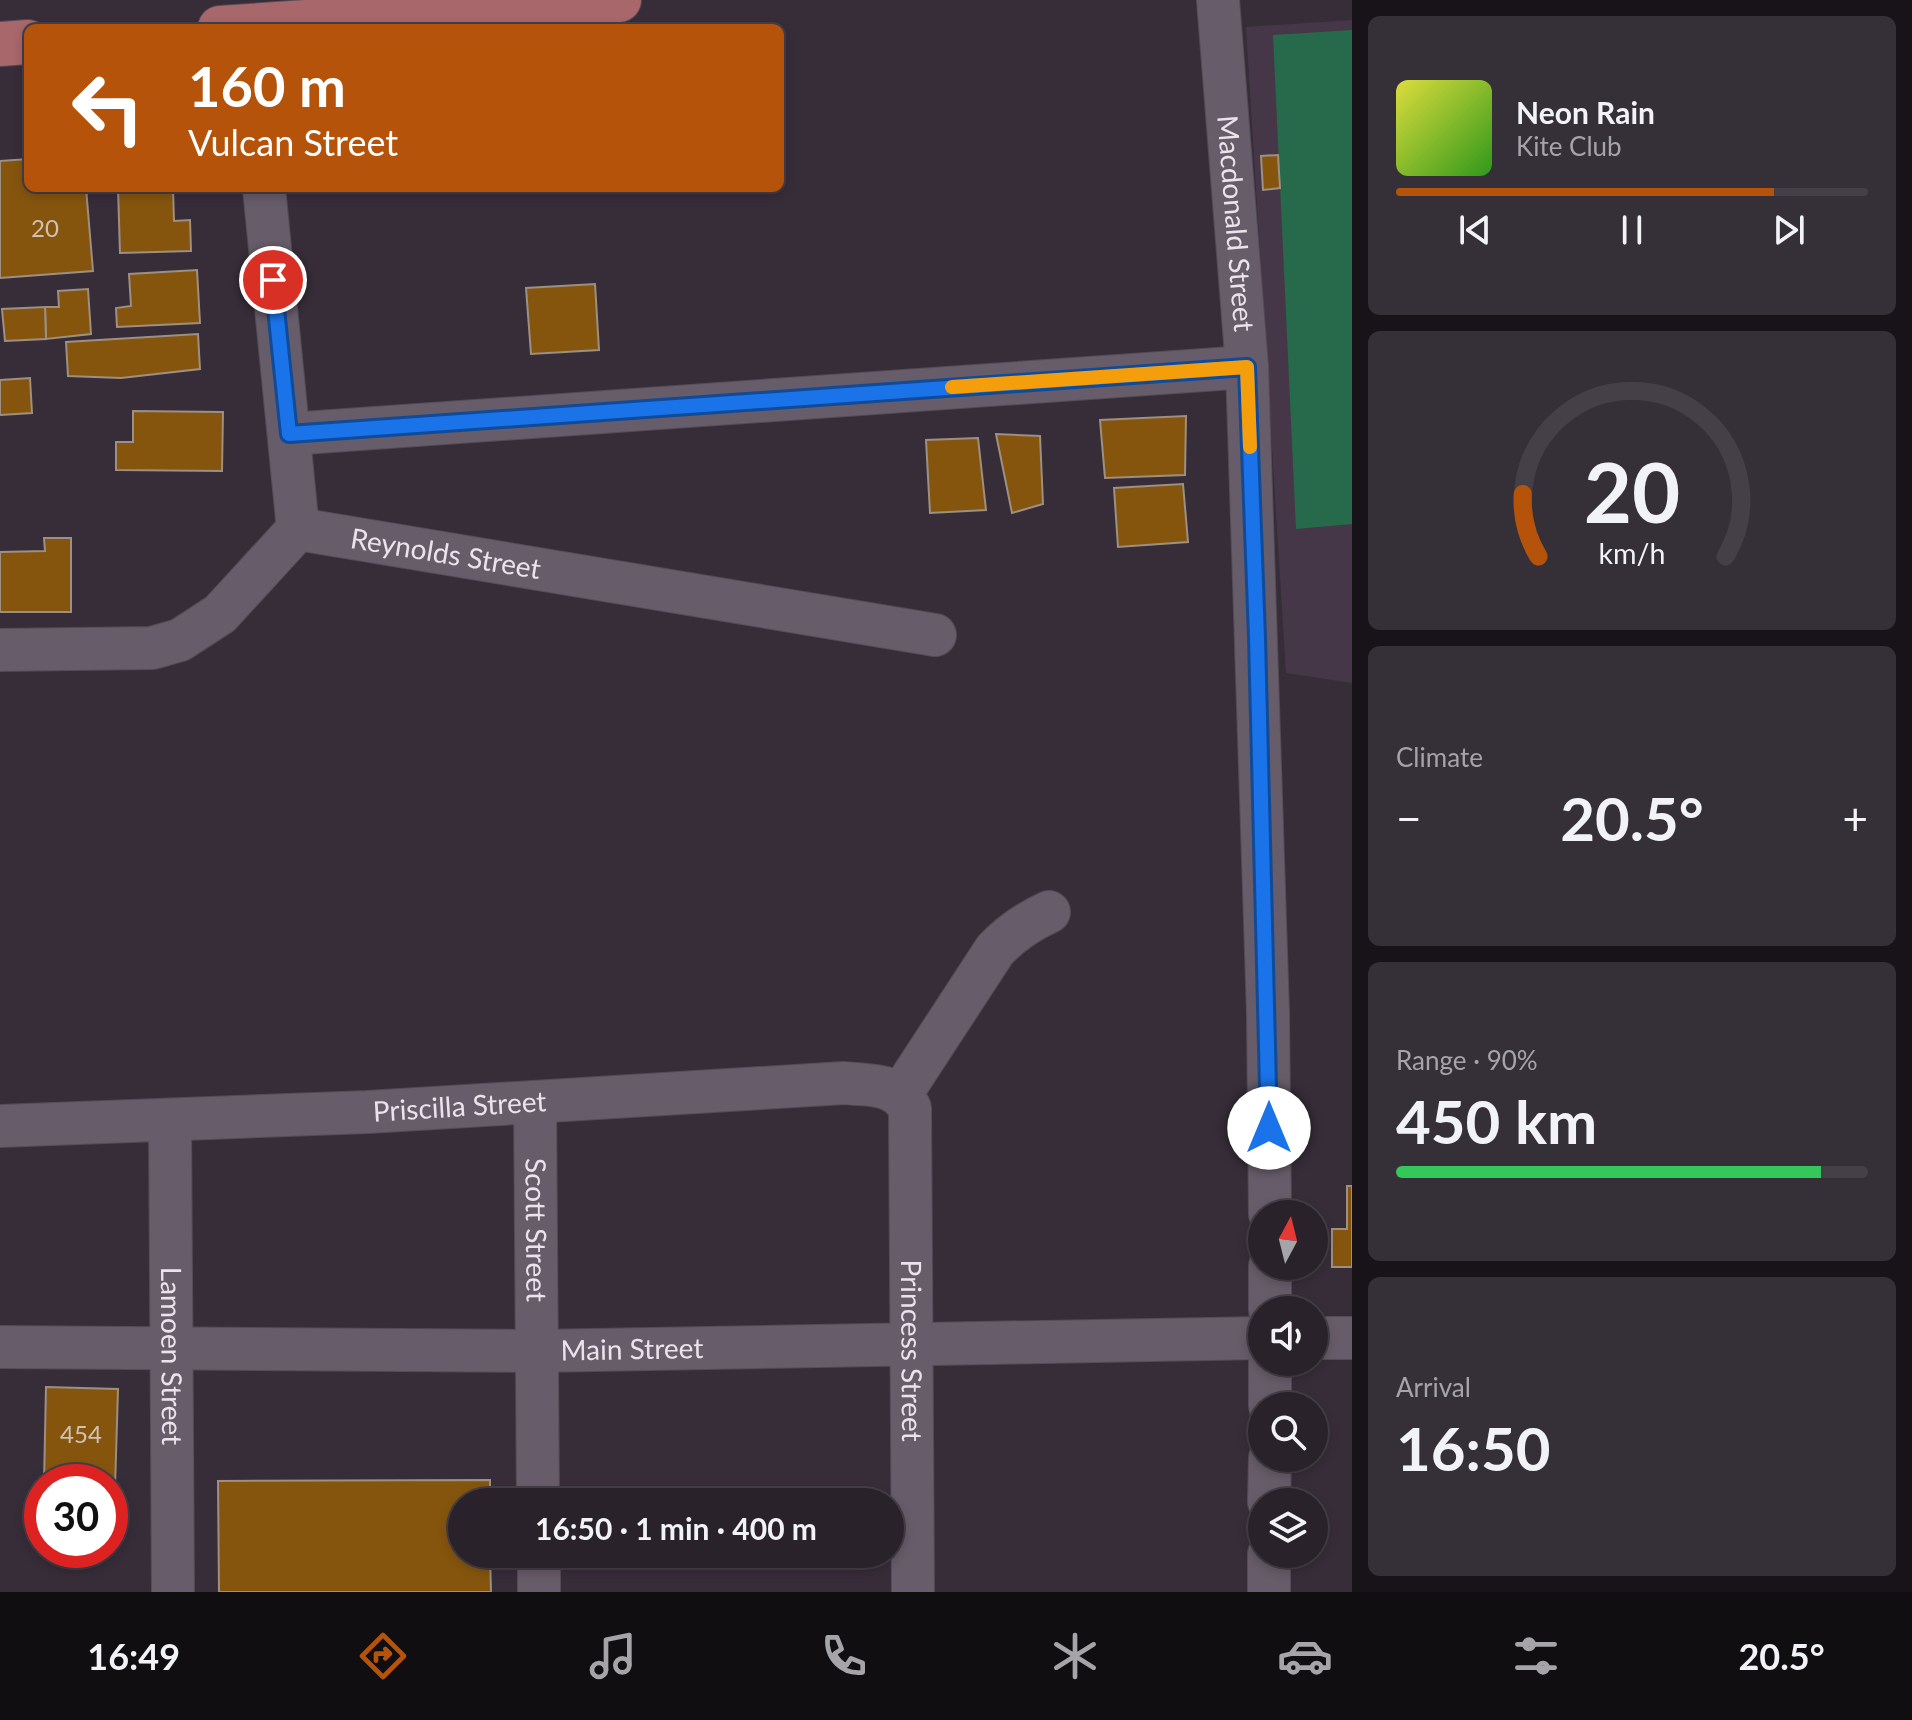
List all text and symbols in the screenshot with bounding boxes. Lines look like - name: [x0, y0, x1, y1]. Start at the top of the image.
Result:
- text: 160 m: [188, 52, 346, 119]
- icon: left: [56, 56, 160, 160]
- text: Neon Rain: [1516, 94, 1655, 130]
- street label: Macdonald Street: [1211, 114, 1262, 333]
- text: Vulcan Street: [188, 120, 398, 164]
- text: Kite Club: [1516, 130, 1622, 162]
- icon: previous: [1453, 208, 1497, 252]
- icon: pause: [1610, 208, 1654, 252]
- icon: next: [1767, 208, 1811, 252]
- house number: 20: [31, 213, 59, 242]
- pin: [239, 246, 307, 314]
- icon: arrive: [251, 258, 295, 302]
- text: 20: [1584, 440, 1680, 540]
- street label: Reynolds Street: [348, 520, 544, 585]
- text: km/h: [1599, 536, 1665, 570]
- text: Climate: [1396, 741, 1483, 773]
- text: 20.5°: [1560, 782, 1704, 854]
- text: −: [1396, 792, 1422, 844]
- text: +: [1842, 792, 1868, 844]
- text: Range · 90%: [1396, 1044, 1538, 1076]
- street label: Priscilla Street: [372, 1083, 547, 1128]
- text: 450 km: [1396, 1085, 1597, 1157]
- position arrow: [1227, 1086, 1311, 1170]
- street label: Scott Street: [519, 1158, 554, 1302]
- north arrow: [1248, 1200, 1328, 1280]
- map controls: [1248, 1200, 1328, 1568]
- street label: Princess Street: [895, 1259, 930, 1442]
- street label: Lamoen Street: [155, 1267, 190, 1445]
- button: sound: [1248, 1296, 1328, 1376]
- street label: Main Street: [560, 1330, 704, 1367]
- text: Arrival: [1396, 1371, 1471, 1403]
- button: search: [1248, 1392, 1328, 1472]
- text: 16:50: [1396, 1412, 1551, 1484]
- house number: 454: [60, 1419, 102, 1448]
- speed limit sign: 30: [24, 1464, 128, 1568]
- button: layers: [1248, 1488, 1328, 1568]
- text: 16:50 · 1 min · 400 m: [535, 1510, 817, 1546]
- icon: directions: [355, 1628, 411, 1684]
- icon: music: [585, 1628, 641, 1684]
- icon: phone: [816, 1628, 872, 1684]
- icon: climate: [1047, 1628, 1103, 1684]
- icon: car: [1277, 1628, 1333, 1684]
- icon: filters: [1508, 1628, 1564, 1684]
- text: 16:49: [87, 1634, 180, 1678]
- text: 20.5°: [1738, 1634, 1825, 1678]

